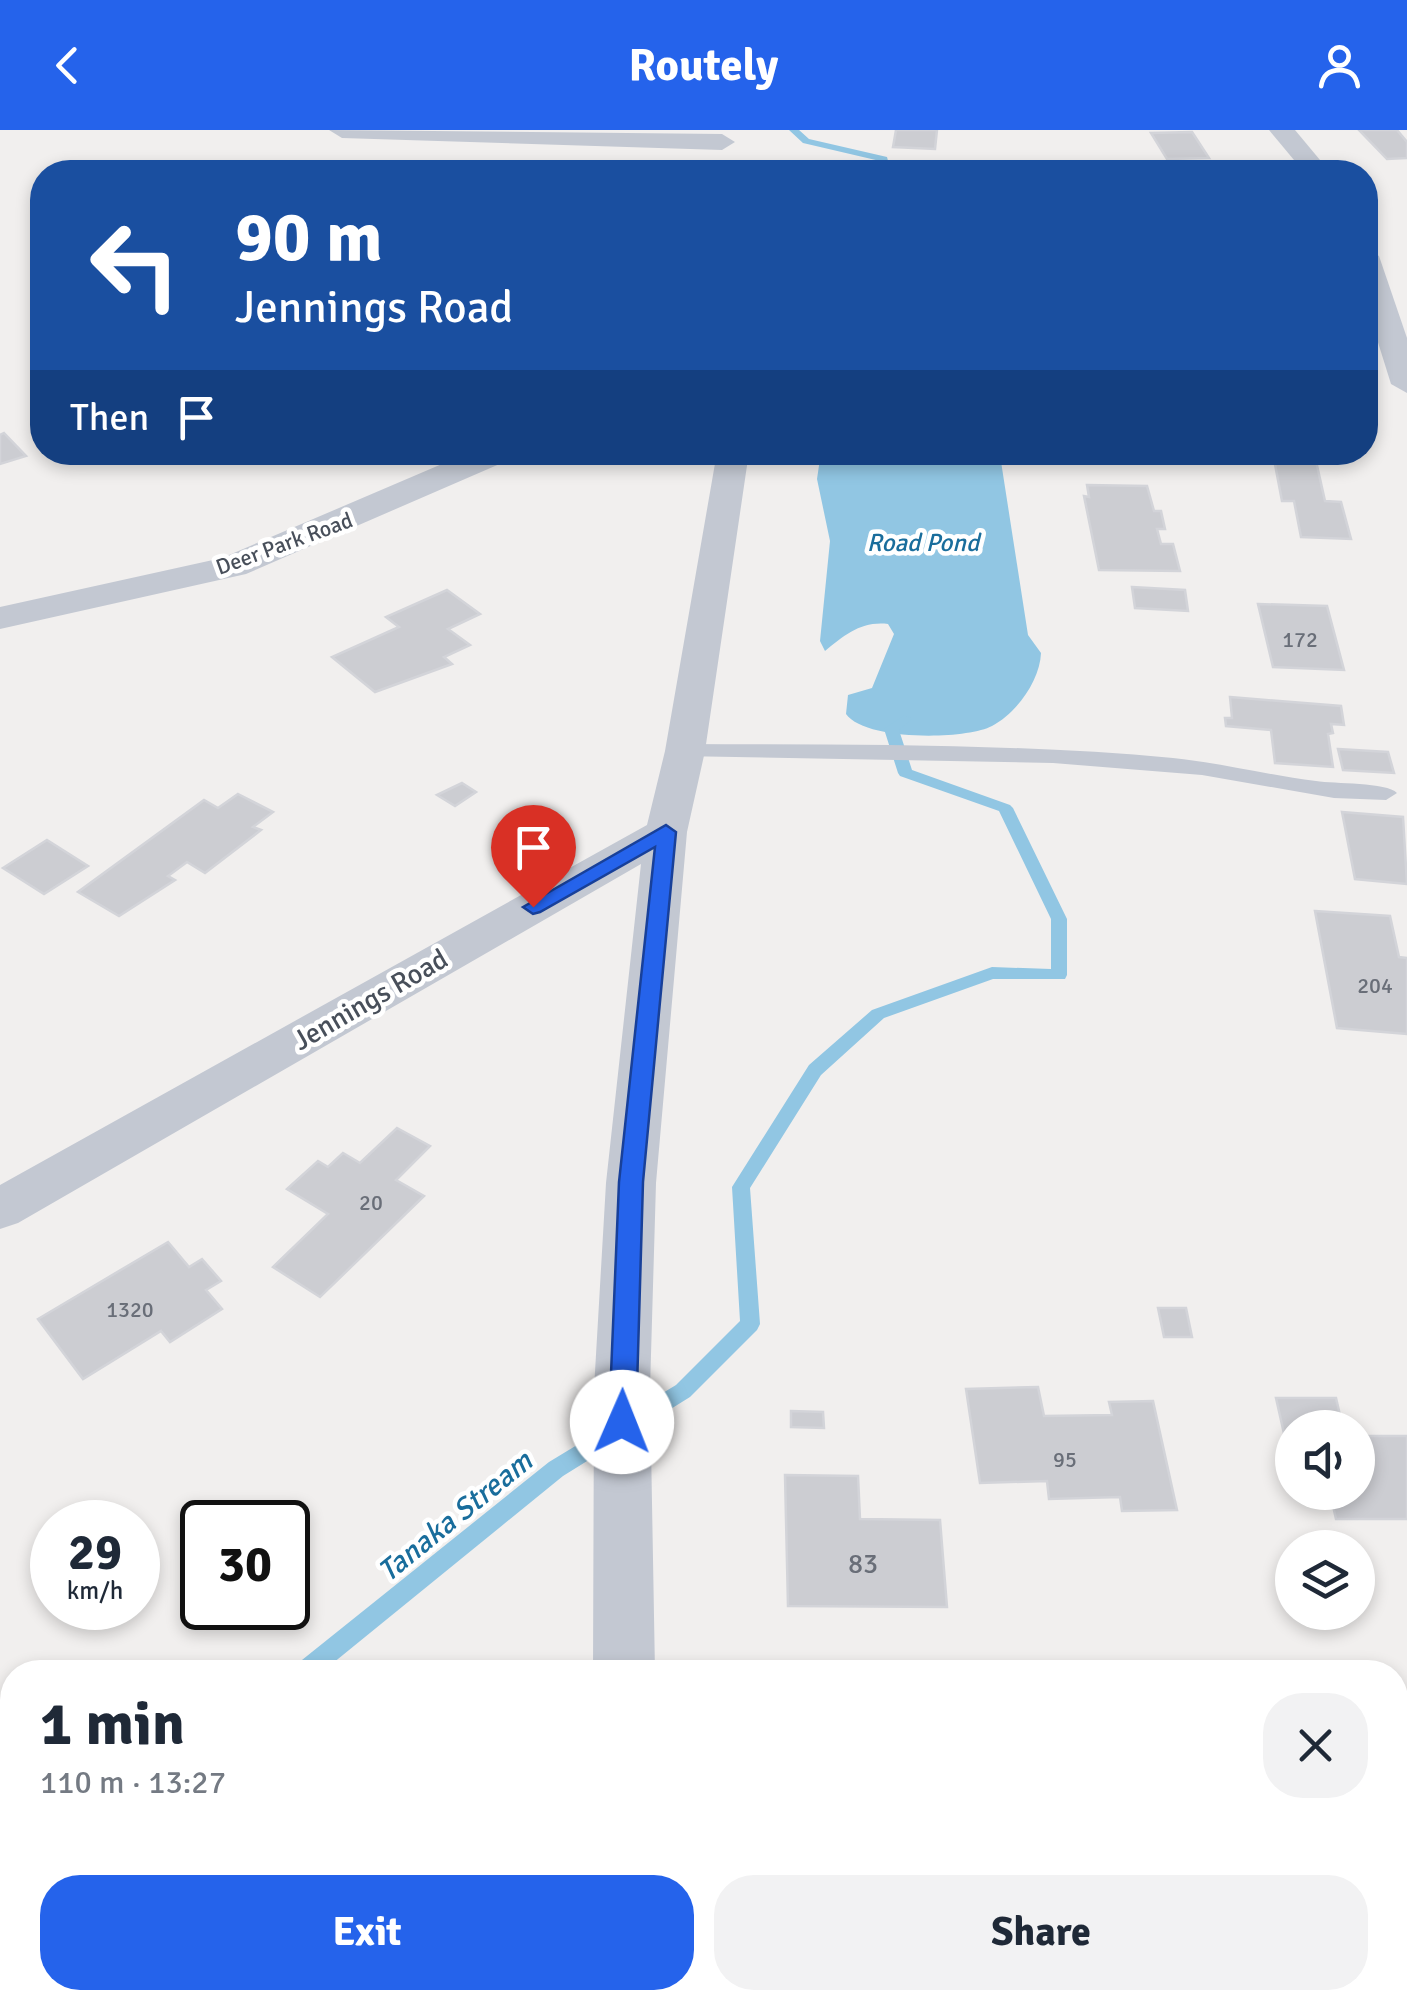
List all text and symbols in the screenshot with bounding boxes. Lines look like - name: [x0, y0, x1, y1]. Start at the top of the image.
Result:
- icon: back: [40, 38, 95, 93]
- text: Routely: [629, 38, 778, 93]
- icon: person: [1312, 38, 1367, 93]
- text: 90 m: [235, 194, 383, 280]
- icon: left: [70, 200, 200, 330]
- text: Jennings Road: [235, 280, 513, 335]
- icon: arrive: [169, 390, 224, 445]
- text: Then: [70, 394, 149, 441]
- street label: Deer Park Road: [212, 506, 356, 581]
- water label: Road Pond: [867, 527, 982, 558]
- house number: 172: [1282, 626, 1318, 653]
- pin: [491, 805, 576, 908]
- icon: arrive: [506, 820, 561, 875]
- street label: Jennings Road: [287, 942, 454, 1058]
- house number: 204: [1357, 972, 1393, 999]
- house number: 20: [359, 1189, 383, 1216]
- house number: 1320: [106, 1296, 154, 1323]
- position arrow: [570, 1370, 674, 1474]
- map controls: [1275, 1410, 1375, 1630]
- button: sound: [1275, 1410, 1375, 1510]
- water label: Tanaka Stream: [371, 1442, 541, 1590]
- house number: 95: [1053, 1446, 1077, 1473]
- speed limit sign: 30: [180, 1500, 310, 1630]
- text: 29: [68, 1522, 122, 1584]
- button: layers: [1275, 1530, 1375, 1630]
- house number: 83: [848, 1547, 878, 1581]
- text: km/h: [67, 1575, 123, 1606]
- text: 1 min: [40, 1688, 185, 1762]
- button: close: [1263, 1693, 1368, 1798]
- text: 110 m · 13:27: [40, 1763, 226, 1802]
- button: Exit: [40, 1875, 694, 1990]
- button: Share: [714, 1875, 1368, 1990]

